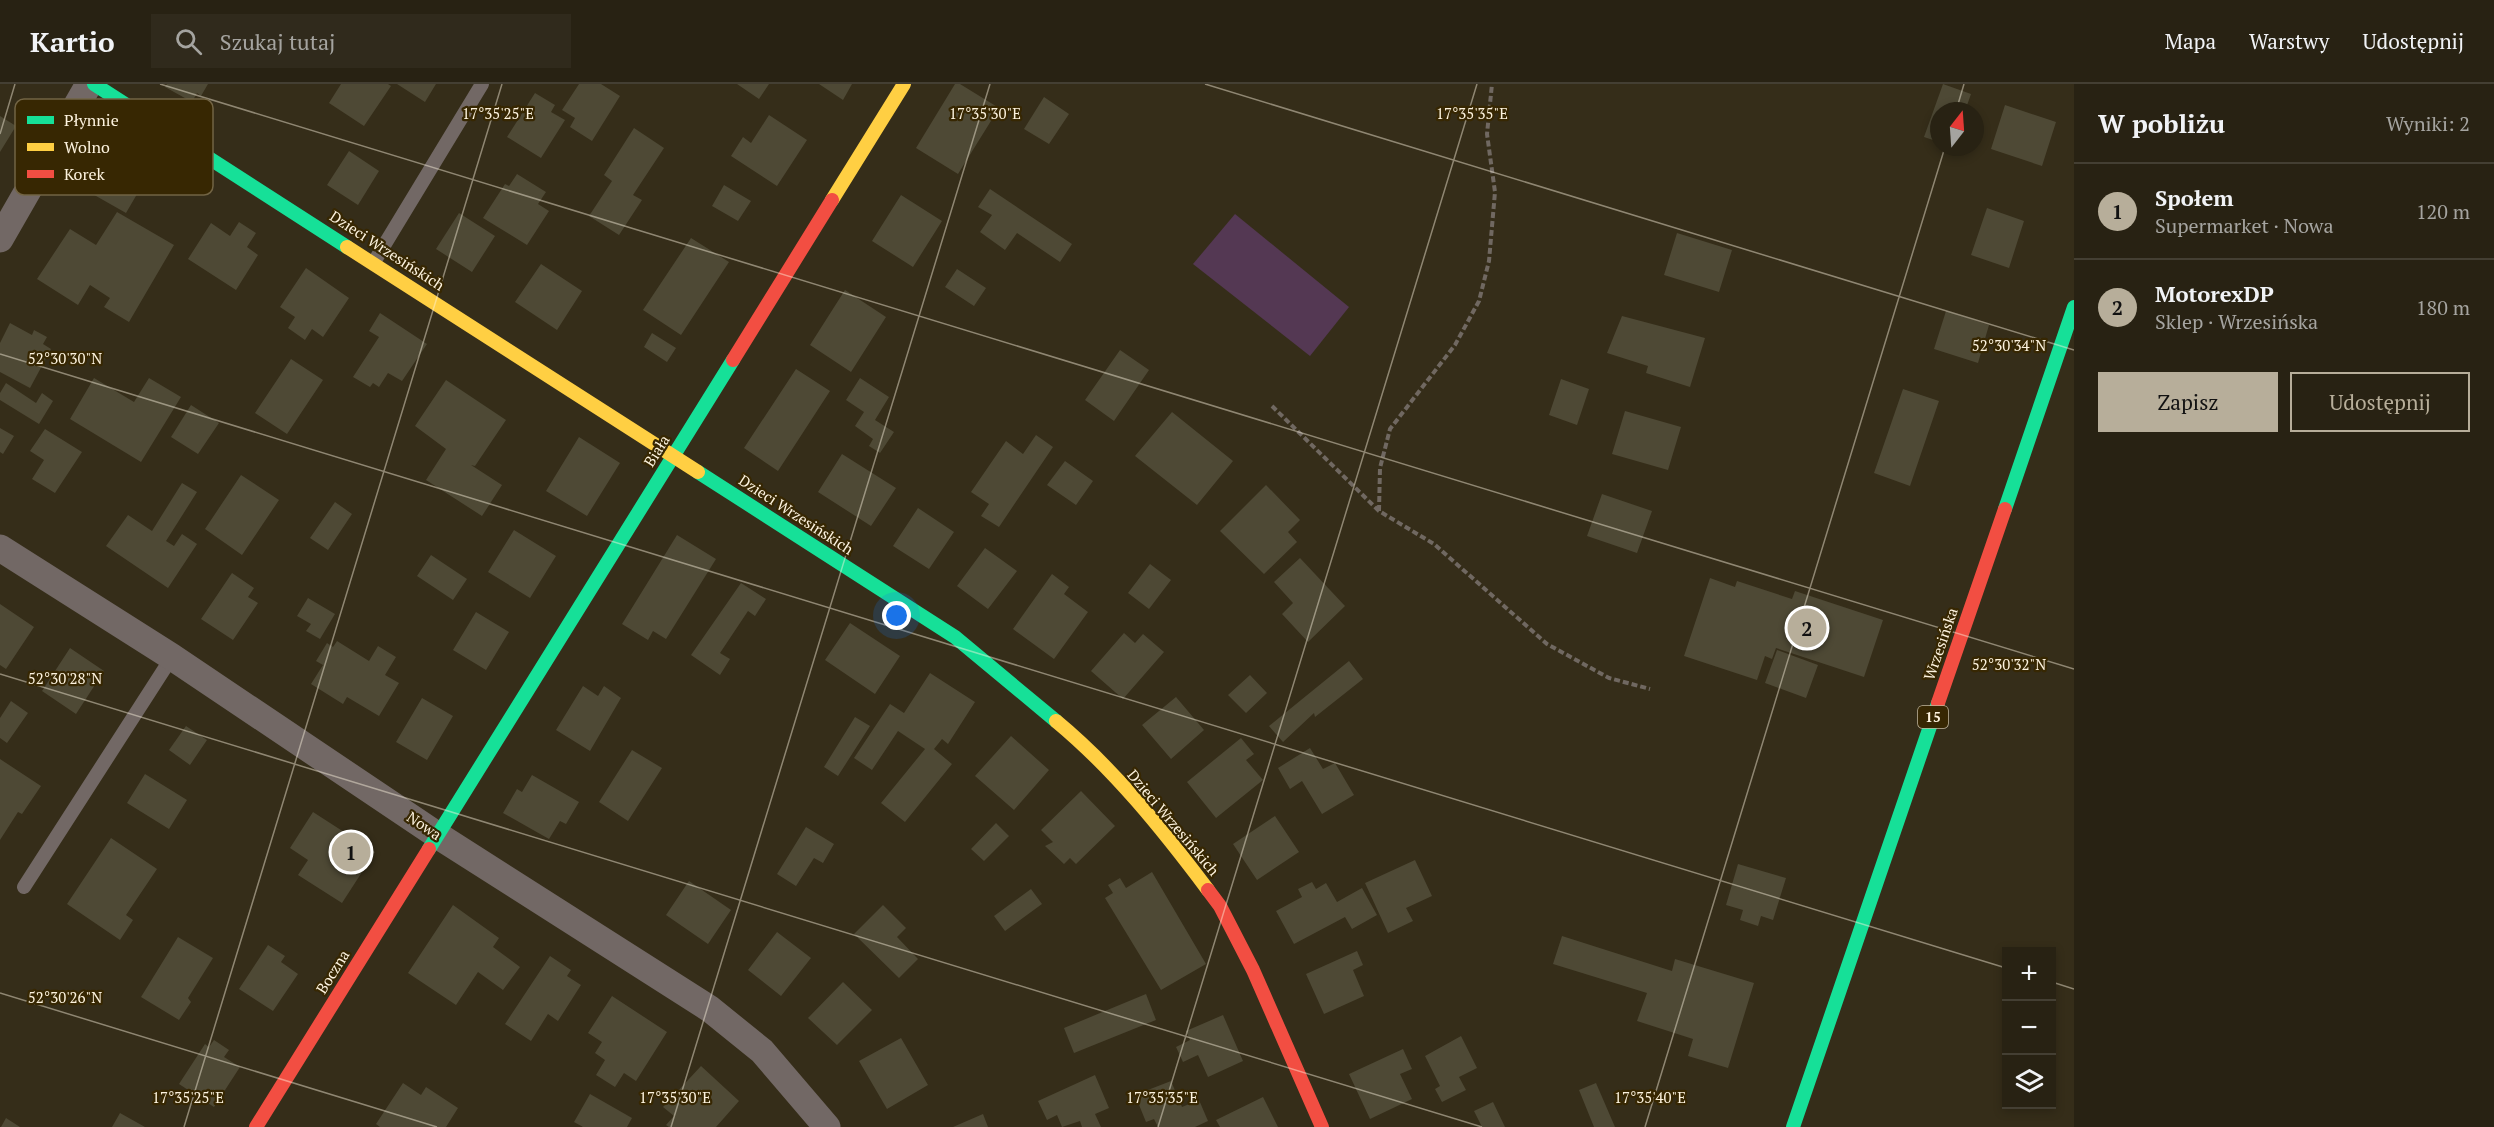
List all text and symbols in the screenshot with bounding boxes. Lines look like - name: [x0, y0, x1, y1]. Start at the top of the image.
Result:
- search box: [151, 14, 571, 68]
- text: Kartio: [30, 23, 115, 60]
- icon: search: [172, 25, 205, 58]
- text: Szukaj tutaj: [220, 27, 335, 56]
- text: Mapa: [2165, 27, 2216, 55]
- text: Warstwy: [2249, 27, 2329, 55]
- text: Udostępnij: [2362, 27, 2464, 55]
- legend: [15, 99, 213, 195]
- north arrow: [1930, 102, 1984, 156]
- text: 17°35'25"E: [462, 103, 534, 123]
- text: 17°35'30"E: [949, 103, 1021, 123]
- text: 17°35'35"E: [1436, 103, 1508, 123]
- text: W pobliżu: [2098, 106, 2225, 140]
- text: Płynnie: [64, 109, 119, 131]
- text: Wyniki: 2: [2386, 110, 2470, 137]
- text: Wolno: [64, 136, 110, 158]
- text: Korek: [64, 163, 106, 185]
- text: Społem: [2155, 183, 2234, 212]
- text: 1: [2112, 198, 2123, 225]
- text: 120 m: [2416, 198, 2470, 225]
- street label: Dzieci Wrzesińskich: [326, 206, 449, 295]
- text: Supermarket · Nowa: [2155, 212, 2334, 239]
- text: MotorexDP: [2155, 279, 2274, 308]
- text: 2: [2112, 294, 2123, 321]
- text: 180 m: [2416, 294, 2470, 321]
- text: Sklep · Wrzesińska: [2155, 308, 2318, 335]
- text: 52°30'34"N: [1972, 335, 2046, 355]
- text: 52°30'30"N: [28, 348, 102, 368]
- button: Zapisz: [2098, 372, 2278, 432]
- button: Udostępnij: [2290, 372, 2470, 432]
- street label: Biała: [639, 430, 674, 470]
- street label: Dzieci Wrzesińskich: [735, 470, 858, 559]
- your location: [882, 601, 911, 630]
- street label: Wrzesińska: [1918, 604, 1962, 682]
- pin: 2: [1788, 606, 1826, 650]
- text: 52°30'32"N: [1972, 654, 2046, 674]
- text: 52°30'28"N: [28, 668, 102, 688]
- road number: 15: [1918, 706, 1948, 728]
- street label: Dzieci Wrzesińskich: [1123, 765, 1224, 880]
- street label: Nowa: [403, 806, 446, 844]
- pin: 1: [332, 830, 370, 874]
- street label: Boczna: [311, 945, 354, 997]
- map controls: [2002, 947, 2056, 1109]
- button: +: [2002, 947, 2056, 1001]
- text: 52°30'26"N: [28, 987, 102, 1007]
- button: −: [2002, 1001, 2056, 1055]
- button: layers: [2002, 1055, 2056, 1109]
- text: 17°35'25"E: [152, 1087, 224, 1107]
- text: 17°35'30"E: [639, 1087, 711, 1107]
- text: 17°35'35"E: [1126, 1087, 1198, 1107]
- text: 17°35'40"E: [1614, 1087, 1686, 1107]

